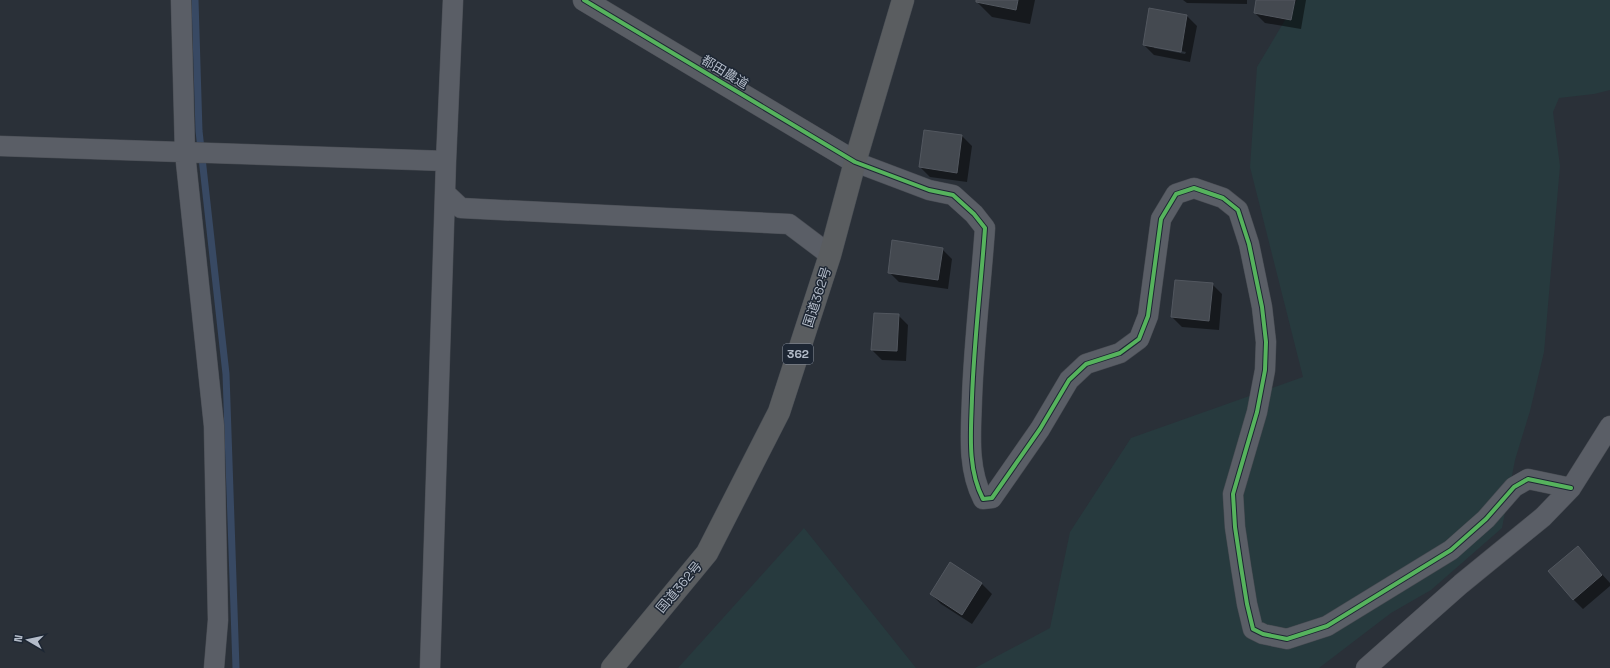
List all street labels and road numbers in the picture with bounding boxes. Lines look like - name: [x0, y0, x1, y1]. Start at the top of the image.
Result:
- street label: 都田農道: [698, 51, 752, 93]
- street label: 国道362号: [799, 265, 835, 329]
- road number: 362: [783, 344, 813, 364]
- street label: 国道362号: [652, 558, 706, 616]

